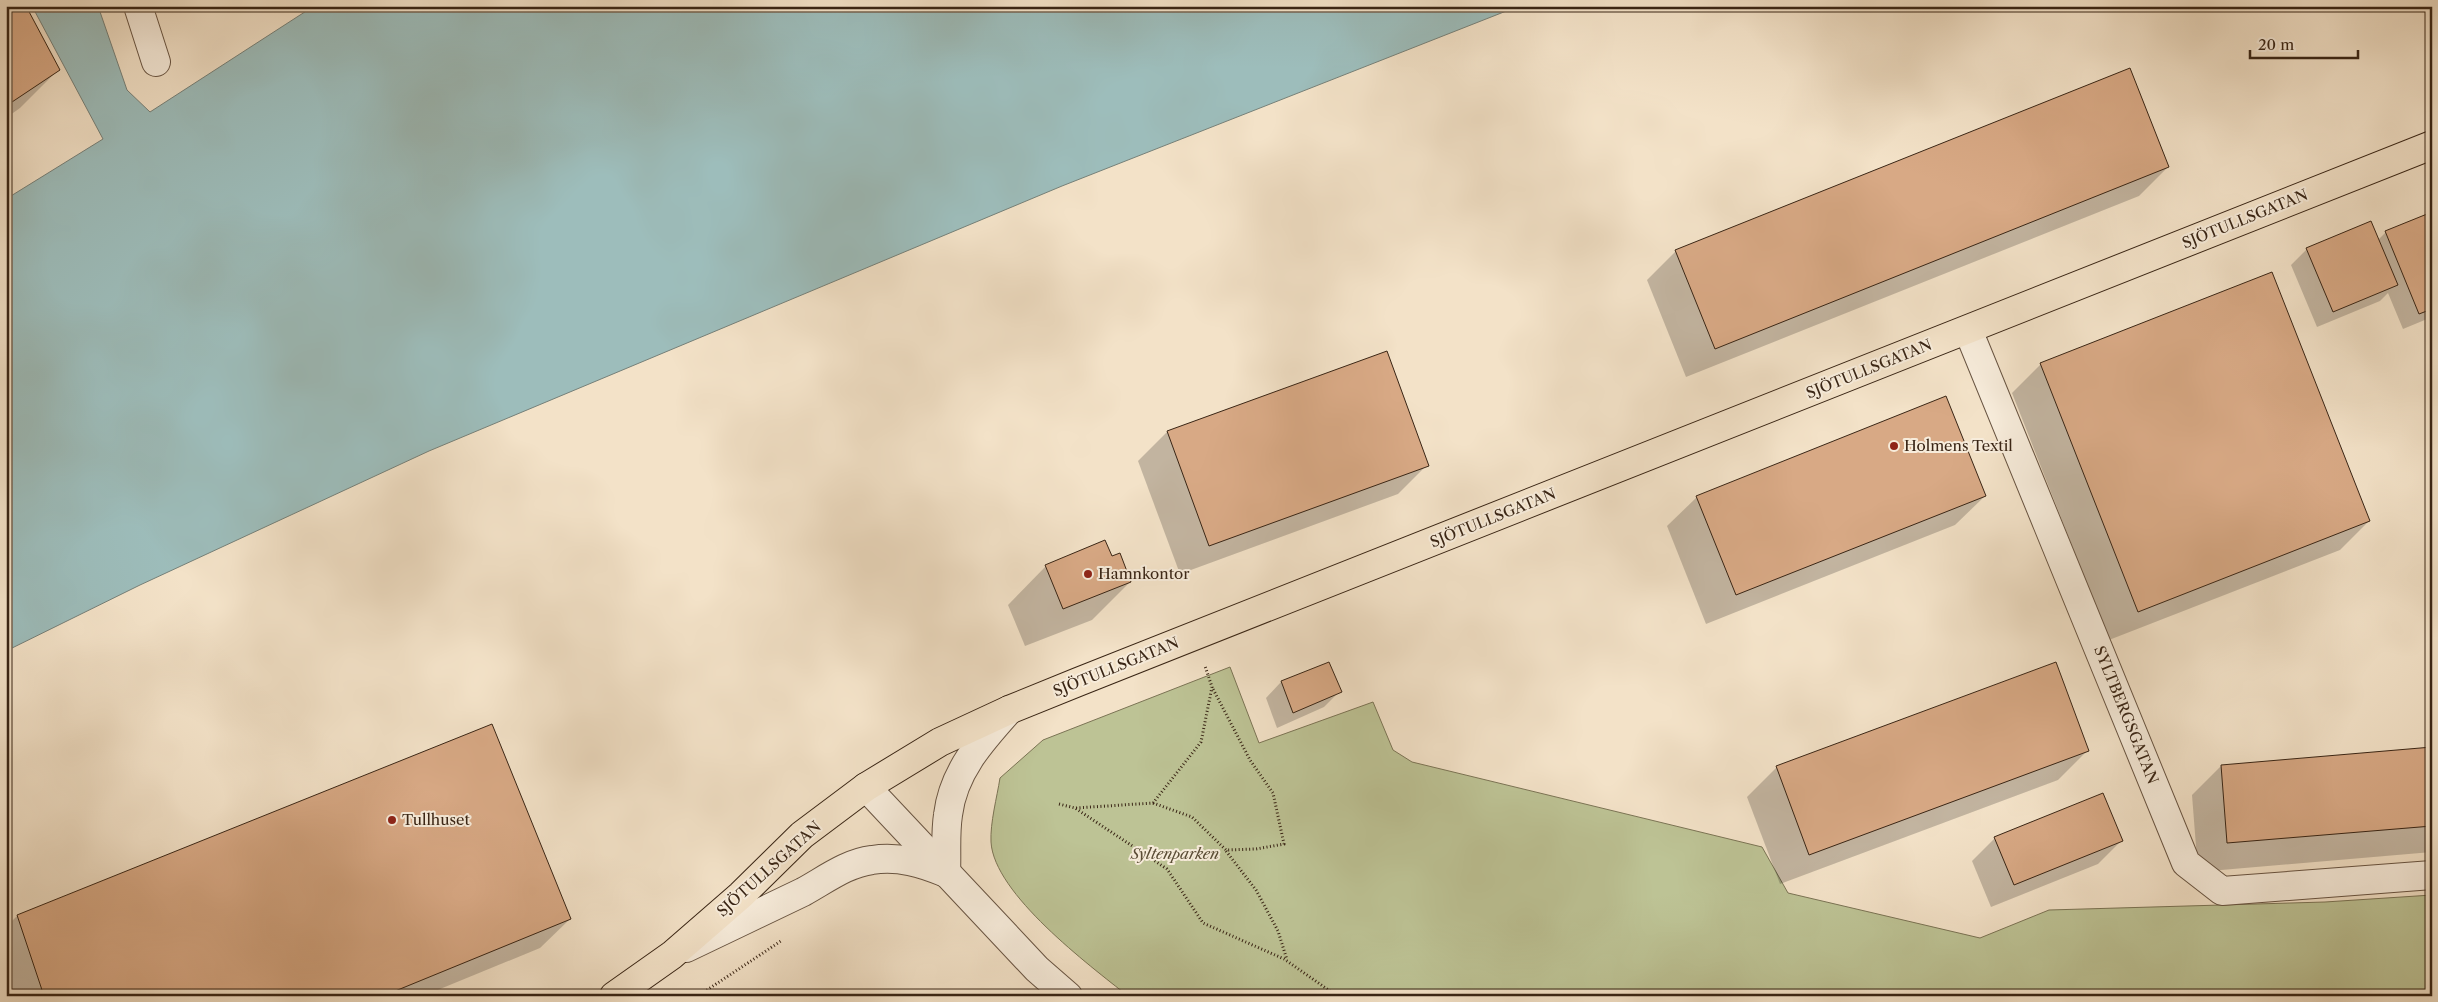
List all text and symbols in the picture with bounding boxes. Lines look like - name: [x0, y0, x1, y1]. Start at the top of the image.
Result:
- scale bar: [2250, 28, 2358, 60]
- text: 20 m: [2258, 35, 2294, 54]
- street label: SJÖTULLSGATAN: [2179, 185, 2310, 252]
- street label: SJÖTULLSGATAN: [1803, 335, 1934, 402]
- place label: Holmens Textil: [1904, 436, 2013, 455]
- marker: Holmens Textil: [1888, 440, 1900, 452]
- street label: SJÖTULLSGATAN: [1427, 484, 1558, 551]
- place label: Hamnkontor: [1098, 564, 1190, 583]
- marker: Hamnkontor: [1082, 568, 1094, 580]
- street label: SJÖTULLSGATAN: [1050, 633, 1181, 700]
- street label: SYLTBERGSGATAN: [2090, 643, 2163, 787]
- place label: Tullhuset: [402, 810, 470, 829]
- marker: Tullhuset: [386, 814, 398, 826]
- street label: SJÖTULLSGATAN: [713, 817, 825, 920]
- park label: Syltenparken: [1130, 844, 1219, 863]

